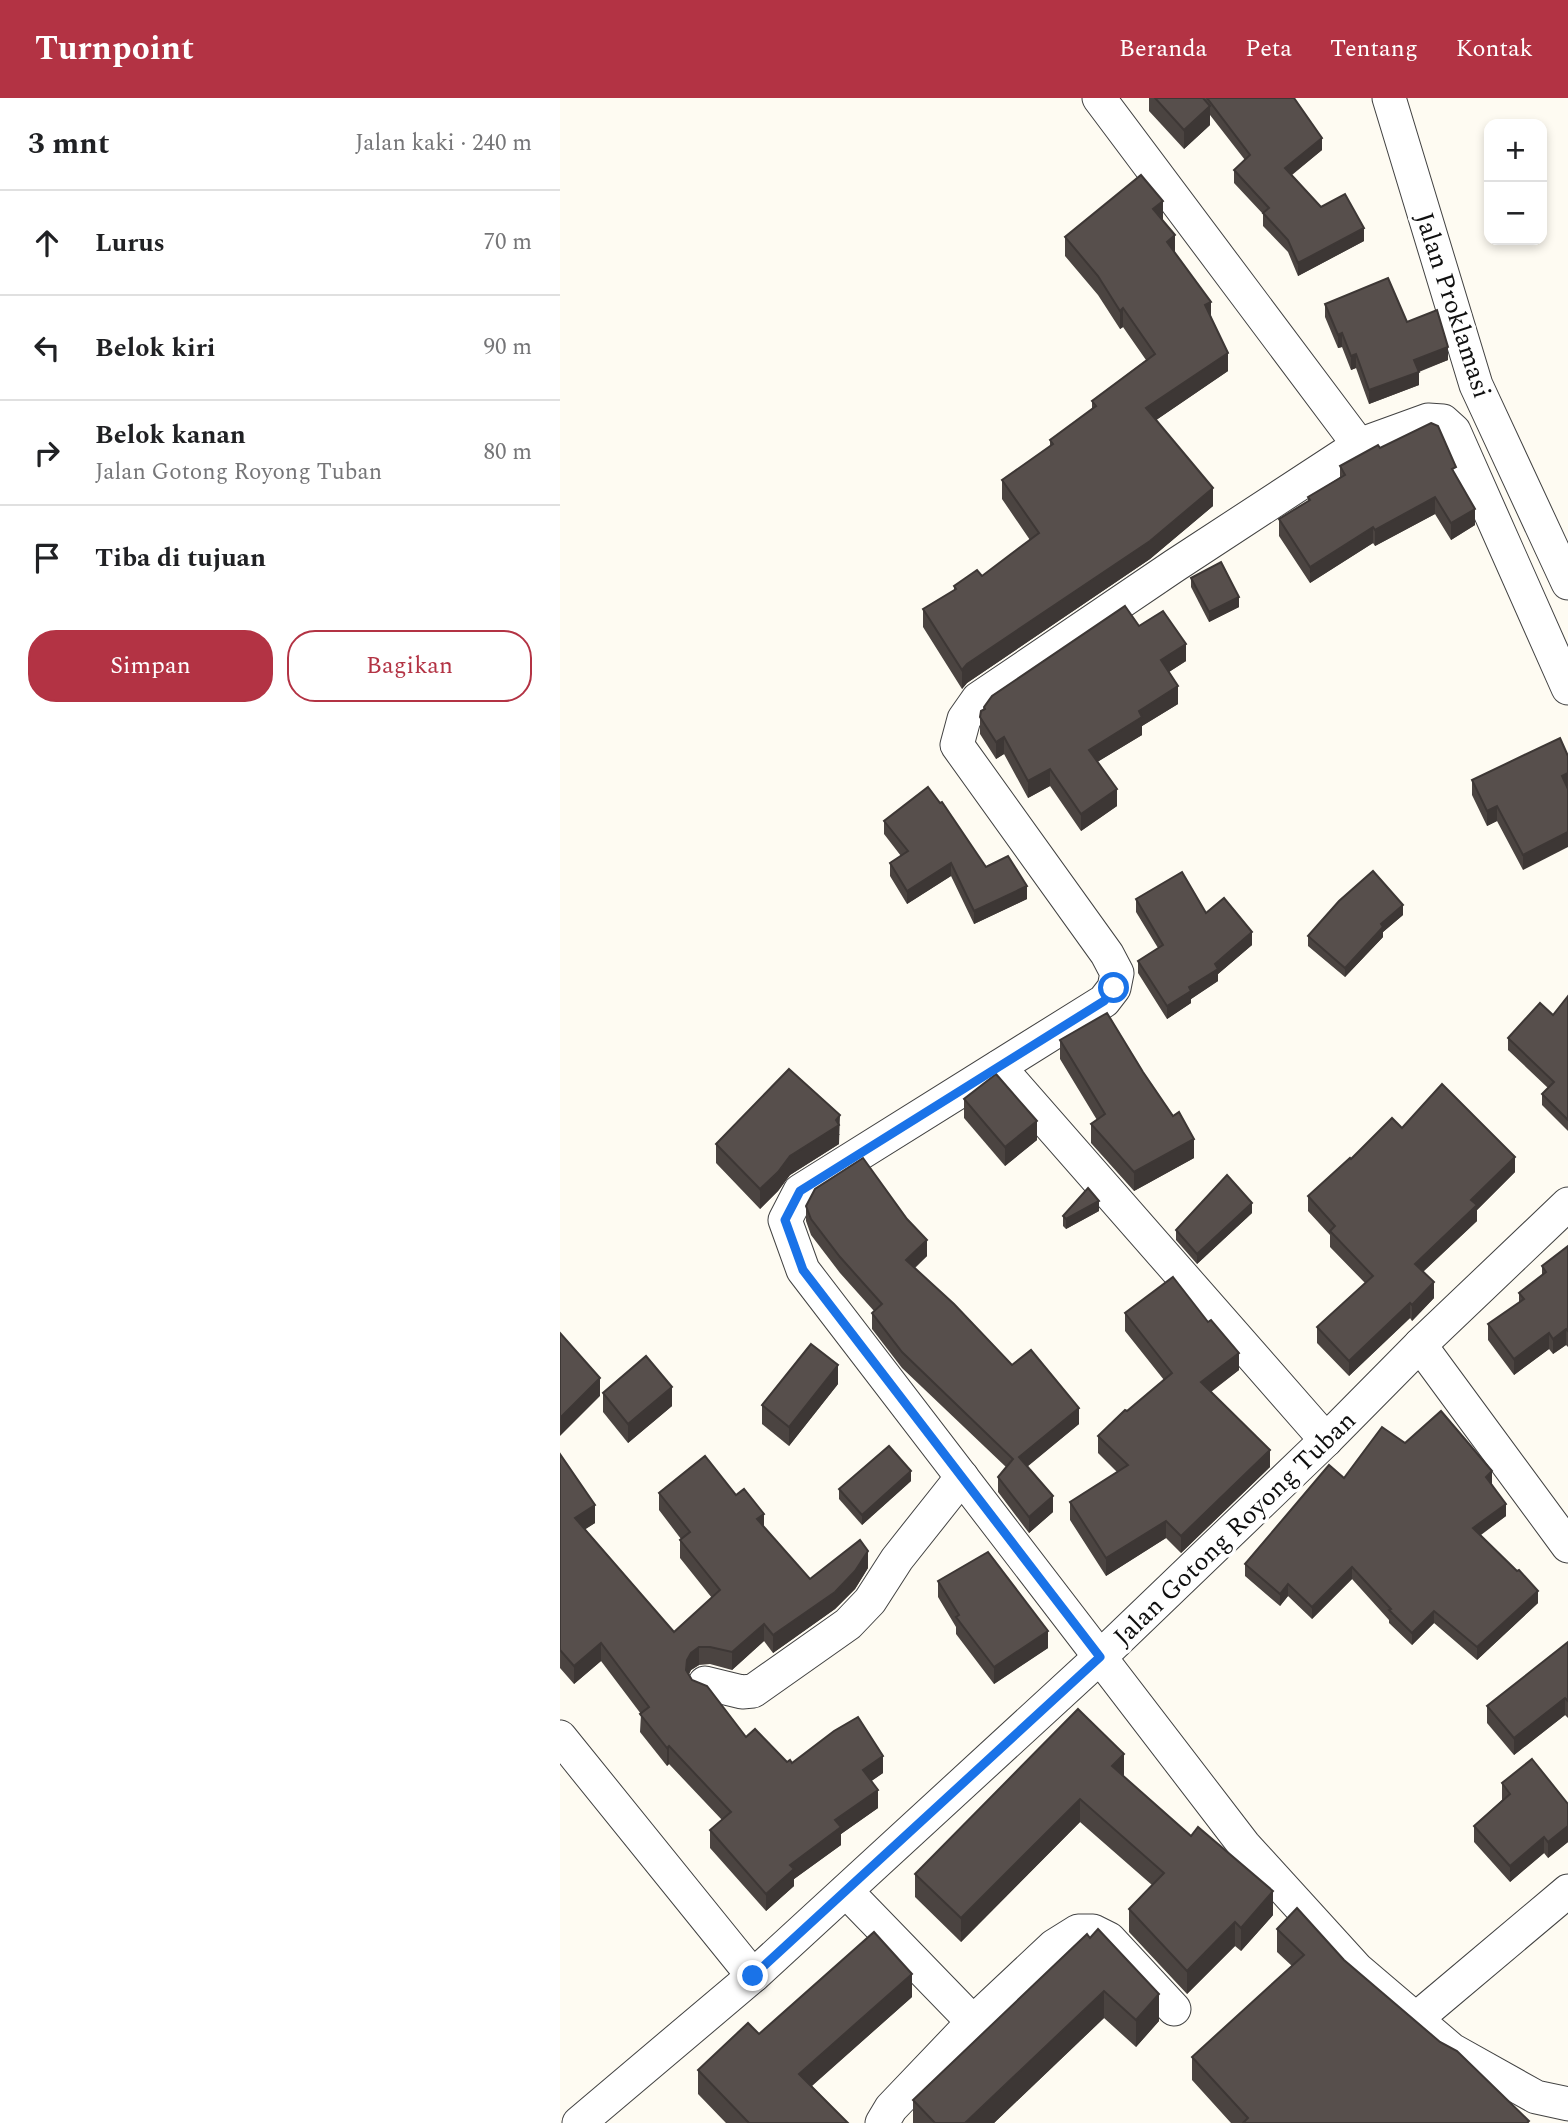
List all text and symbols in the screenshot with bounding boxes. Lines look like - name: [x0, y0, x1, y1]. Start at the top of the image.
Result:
- text: Turnpoint: [35, 24, 194, 74]
- text: Beranda: [1119, 31, 1207, 67]
- text: Peta: [1245, 31, 1292, 67]
- text: Tentang: [1330, 31, 1418, 67]
- text: Kontak: [1456, 31, 1533, 67]
- map controls: [1484, 119, 1547, 245]
- button: +: [1484, 119, 1547, 182]
- text: 3 mnt: [28, 121, 109, 167]
- text: Jalan kaki · 240 m: [355, 126, 532, 161]
- button: −: [1484, 182, 1547, 245]
- street label: Jalan Proklamasi: [1404, 207, 1502, 404]
- text: Lurus: [95, 223, 165, 263]
- icon: ahead: [28, 224, 66, 262]
- text: 70 m: [483, 225, 532, 260]
- text: Belok kiri: [95, 328, 215, 368]
- icon: left: [28, 329, 66, 367]
- text: 90 m: [483, 330, 532, 365]
- text: Belok kanan: [95, 415, 246, 455]
- icon: right: [28, 434, 66, 472]
- text: 80 m: [483, 435, 532, 470]
- text: Jalan Gotong Royong Tuban: [95, 455, 382, 490]
- text: Tiba di tujuan: [95, 538, 266, 578]
- icon: arrive: [28, 539, 66, 577]
- button: Simpan: [28, 630, 273, 702]
- button: Bagikan: [287, 630, 532, 702]
- route start: [1098, 972, 1129, 1003]
- street label: Jalan Gotong Royong Tuban: [1104, 1402, 1365, 1656]
- route end: [737, 1960, 768, 1991]

